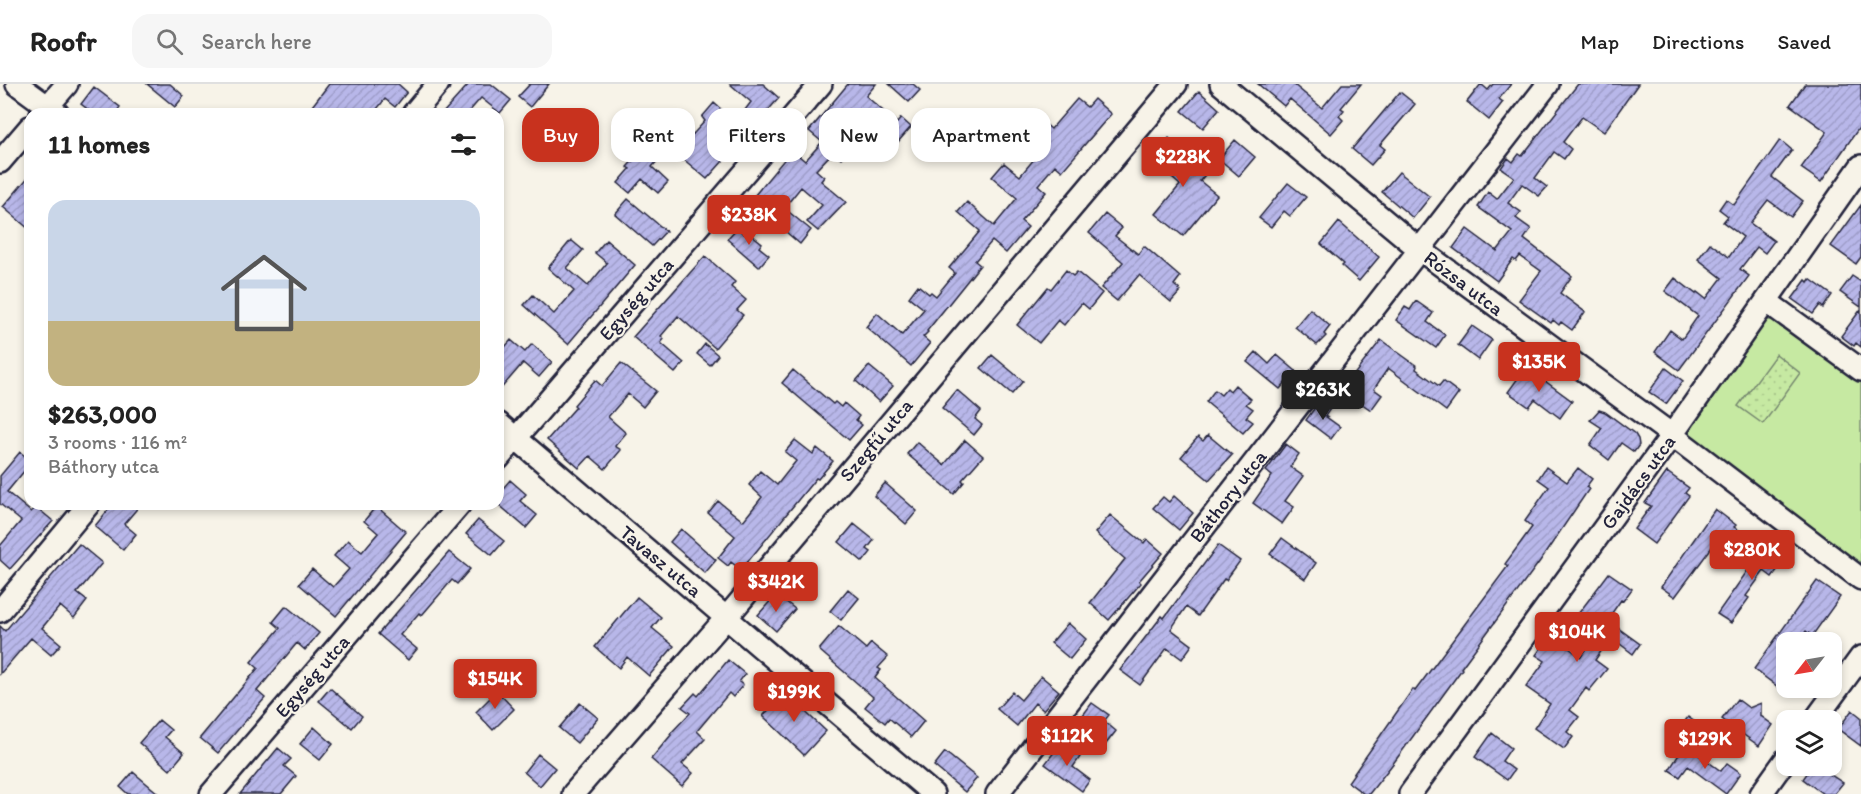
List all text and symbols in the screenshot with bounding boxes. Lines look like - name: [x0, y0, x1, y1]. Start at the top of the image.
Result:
- search box: [132, 14, 552, 68]
- text: Roofr: [30, 24, 96, 58]
- icon: search: [153, 25, 186, 58]
- text: Search here: [201, 28, 312, 55]
- text: Map: [1581, 29, 1619, 54]
- text: Directions: [1652, 29, 1744, 54]
- text: Saved: [1777, 29, 1831, 54]
- chip: Buy: [522, 108, 599, 162]
- chip: Rent: [611, 108, 695, 162]
- chip: Filters: [707, 108, 807, 162]
- chip: New: [819, 108, 899, 162]
- chip: Apartment: [911, 108, 1051, 162]
- text: 11 homes: [48, 128, 150, 160]
- icon: filters: [447, 128, 480, 161]
- pin: $228K: [1141, 137, 1225, 188]
- text: $228K: [1156, 144, 1210, 168]
- pin: $238K: [707, 195, 791, 246]
- text: $238K: [721, 202, 777, 226]
- icon: home: [210, 239, 318, 347]
- street label: Rózsa utca: [1420, 245, 1509, 321]
- street label: Egység utca: [594, 253, 679, 345]
- pin: $135K: [1497, 342, 1581, 393]
- text: $135K: [1512, 349, 1566, 373]
- pin: $263K: [1281, 370, 1365, 421]
- text: $263K: [1296, 377, 1350, 401]
- street label: Szegfű utca: [834, 393, 918, 487]
- text: $263,000: [48, 398, 157, 430]
- text: 3 rooms · 116 m²: [48, 430, 187, 454]
- street label: Gajdács utca: [1596, 430, 1680, 534]
- street label: Báthory utca: [1184, 444, 1272, 547]
- text: Báthory utca: [48, 454, 159, 478]
- street label: Tavasz utca: [615, 520, 707, 603]
- pin: $280K: [1710, 530, 1794, 581]
- text: $280K: [1724, 537, 1780, 561]
- pin: $342K: [734, 562, 818, 613]
- text: $342K: [748, 569, 804, 593]
- pin: $104K: [1535, 612, 1619, 663]
- text: $104K: [1549, 619, 1605, 643]
- street label: Egység utca: [270, 630, 355, 722]
- north arrow: [1776, 632, 1842, 698]
- map controls: [1776, 632, 1842, 776]
- pin: $154K: [453, 659, 537, 710]
- text: $154K: [468, 666, 522, 690]
- pin: $199K: [752, 672, 836, 723]
- text: $199K: [767, 679, 821, 703]
- button: layers: [1776, 710, 1842, 776]
- pin: $112K: [1025, 716, 1109, 767]
- pin: $129K: [1663, 719, 1747, 770]
- text: $112K: [1041, 723, 1093, 747]
- text: $129K: [1678, 726, 1732, 750]

